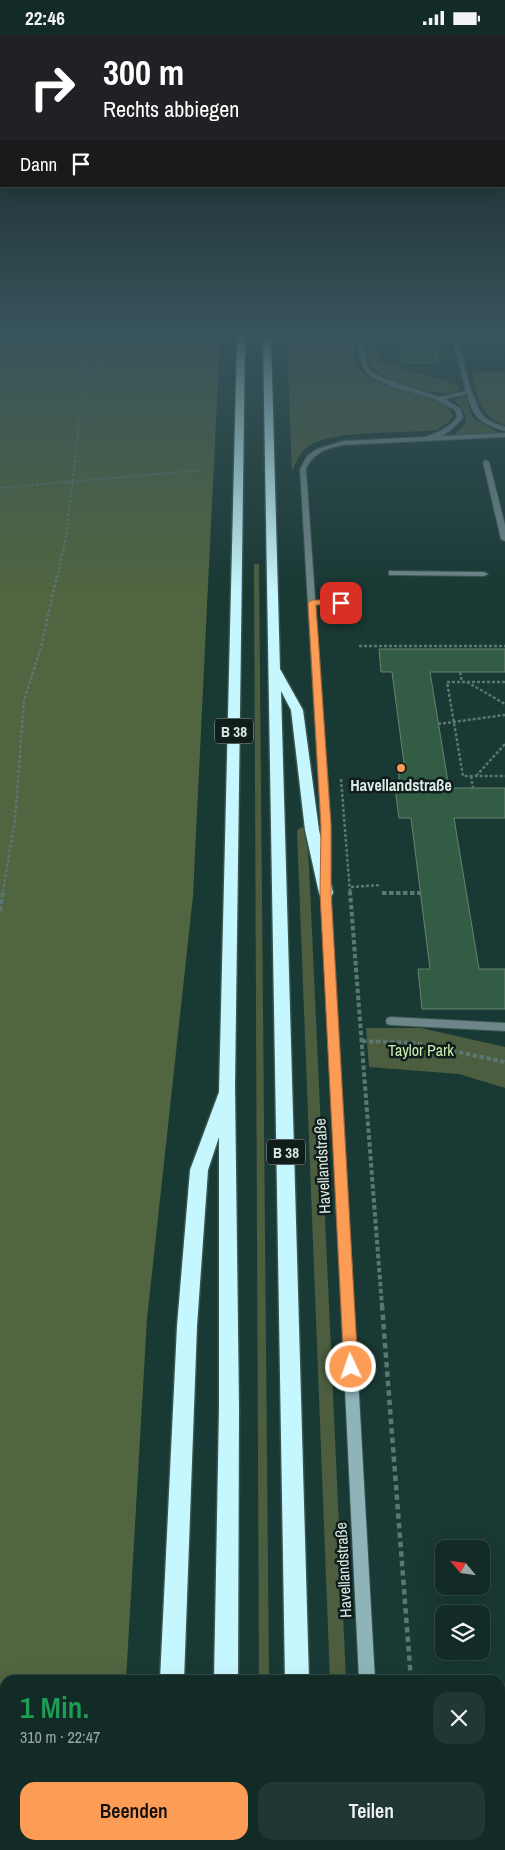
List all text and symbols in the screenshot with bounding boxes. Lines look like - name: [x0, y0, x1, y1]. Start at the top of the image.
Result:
- text: 22:46: [25, 5, 65, 31]
- text: 300 m: [103, 49, 184, 96]
- icon: right: [20, 55, 85, 120]
- text: Rechts abbiegen: [103, 94, 239, 124]
- icon: arrive: [67, 150, 95, 178]
- text: Dann: [20, 151, 57, 177]
- pin: [320, 582, 362, 624]
- icon: arrive: [327, 589, 355, 617]
- road number: B 38: [215, 719, 253, 743]
- marker: Havellandstraße: [395, 762, 407, 774]
- place label: Havellandstraße: [350, 774, 452, 796]
- park label: Taylor Park: [388, 1039, 454, 1061]
- street label: Havellandstraße: [309, 1118, 335, 1214]
- road number: B 38: [267, 1139, 305, 1165]
- position arrow: [324, 1340, 376, 1392]
- street label: Havellandstraße: [330, 1522, 356, 1618]
- north arrow: [435, 1540, 490, 1595]
- map controls: [435, 1540, 490, 1660]
- button: layers: [435, 1605, 490, 1660]
- text: 1 Min.: [20, 1687, 89, 1727]
- button: close: [433, 1692, 485, 1744]
- text: 310 m · 22:47: [20, 1726, 100, 1748]
- button: Beenden: [20, 1782, 248, 1840]
- button: Teilen: [258, 1782, 485, 1840]

